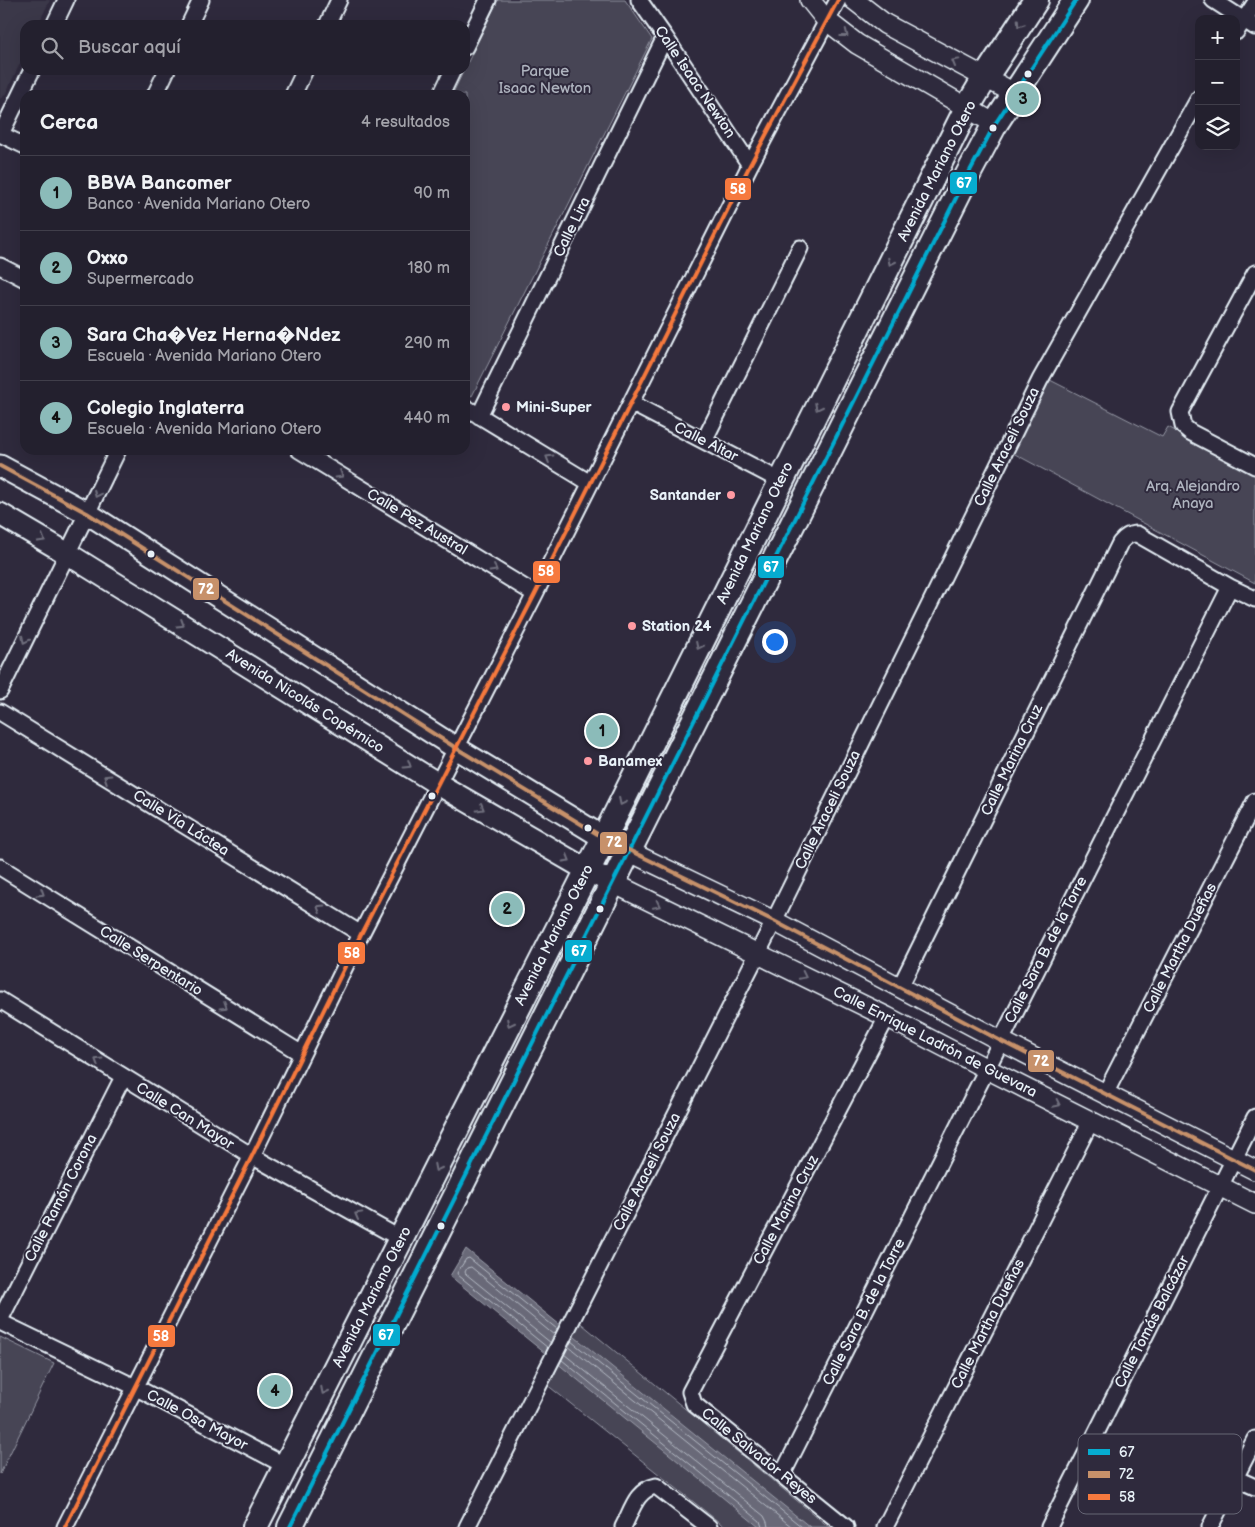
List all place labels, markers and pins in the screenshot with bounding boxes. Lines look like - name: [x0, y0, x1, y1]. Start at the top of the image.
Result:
- unlabelled marker: [1023, 69, 1033, 79]
- pin: 3: [1007, 80, 1039, 118]
- unlabelled marker: [988, 123, 998, 133]
- place label: Mini-Super: [516, 398, 593, 417]
- marker: Mini-Super: [500, 401, 512, 413]
- place label: Santander: [650, 486, 722, 505]
- marker: Santander: [725, 489, 737, 501]
- unlabelled marker: [146, 549, 156, 559]
- place label: Station 24: [642, 617, 712, 636]
- marker: Station 24: [626, 620, 638, 632]
- pin: 1: [586, 712, 618, 750]
- place label: Banamex: [598, 752, 662, 771]
- marker: Banamex: [582, 755, 594, 767]
- unlabelled marker: [427, 791, 437, 801]
- unlabelled marker: [583, 823, 593, 833]
- pin: 2: [491, 890, 523, 928]
- unlabelled marker: [595, 904, 605, 914]
- unlabelled marker: [436, 1221, 446, 1231]
- pin: 4: [259, 1372, 291, 1410]

